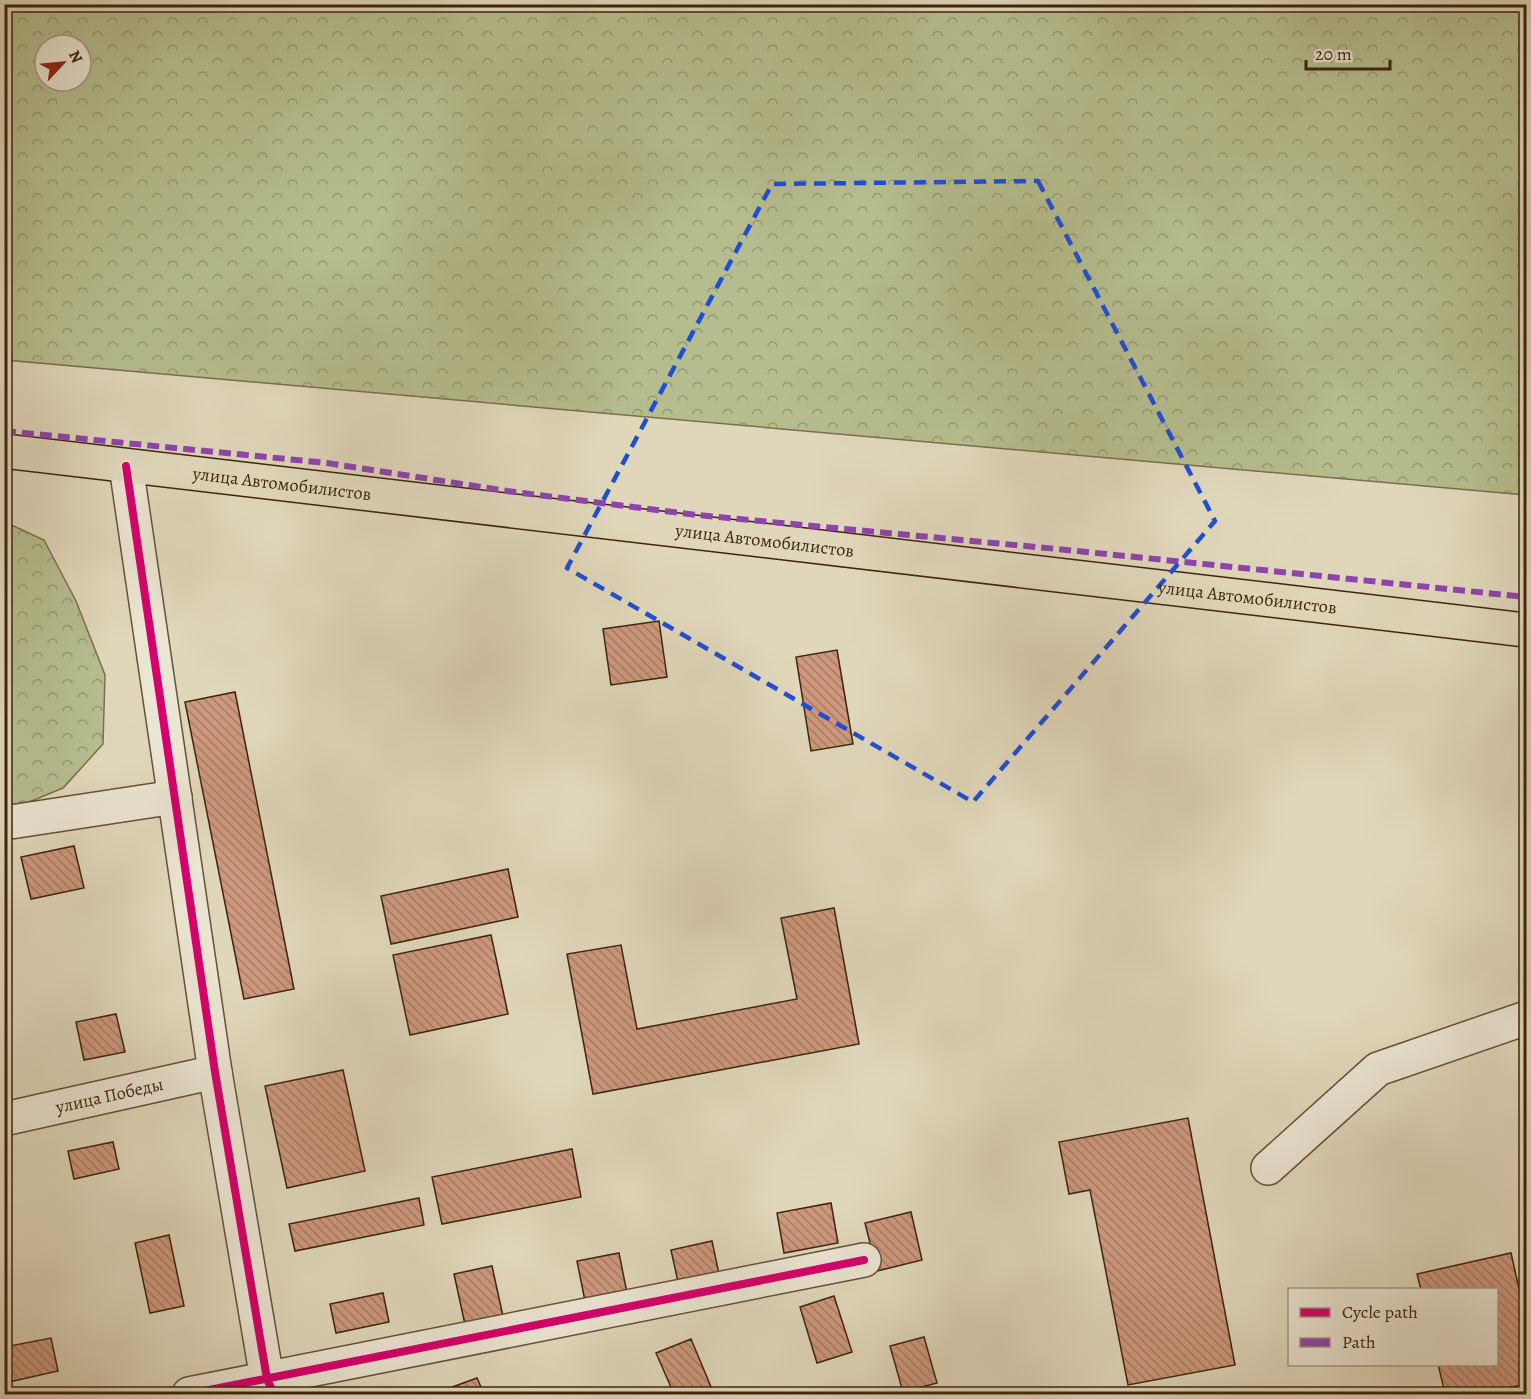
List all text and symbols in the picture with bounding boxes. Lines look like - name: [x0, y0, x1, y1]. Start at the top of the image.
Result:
- north arrow: [33, 33, 93, 93]
- scale bar: [1306, 33, 1390, 71]
- text: 20 m: [1315, 42, 1352, 66]
- text: N: [63, 47, 88, 67]
- street label: улица Автомобилистов: [191, 461, 373, 506]
- street label: улица Автомобилистов: [673, 518, 855, 563]
- street label: улица Автомобилистов: [1156, 575, 1338, 620]
- street label: улица Победы: [52, 1072, 166, 1119]
- legend: [1288, 1288, 1498, 1366]
- text: Cycle path: [1342, 1300, 1418, 1324]
- text: Path: [1342, 1330, 1376, 1354]

